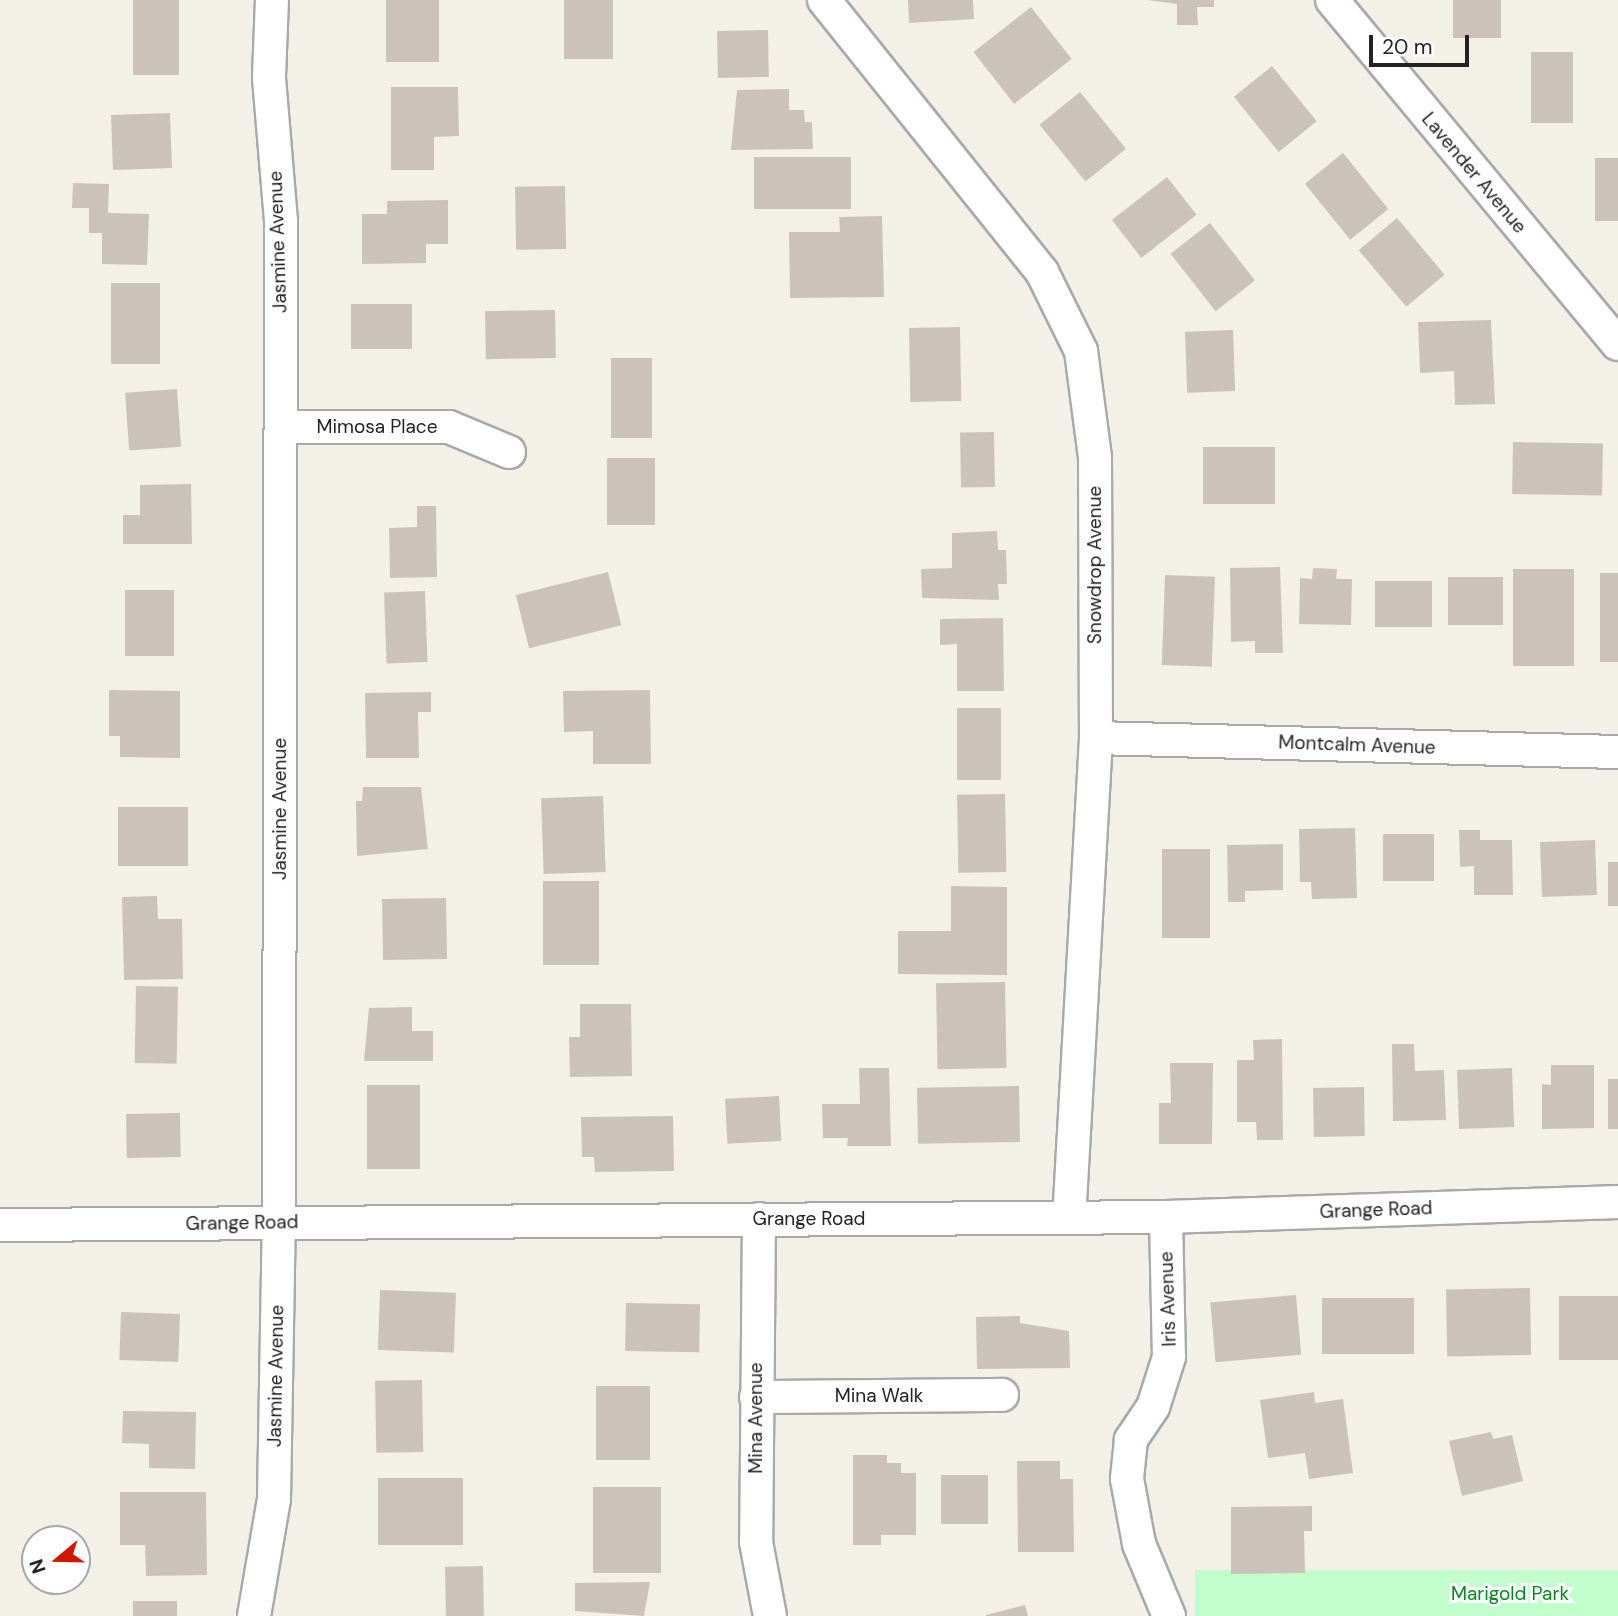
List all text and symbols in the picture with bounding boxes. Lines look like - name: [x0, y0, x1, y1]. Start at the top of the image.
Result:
- scale bar: [1373, 21, 1473, 65]
- text: 20 m: [1382, 33, 1433, 61]
- street label: Lavender Avenue: [1417, 108, 1531, 238]
- street label: Jasmine Avenue: [264, 171, 292, 313]
- street label: Mimosa Place: [317, 416, 437, 438]
- street label: Snowdrop Avenue: [1084, 486, 1106, 644]
- street label: Montcalm Avenue: [1278, 731, 1436, 759]
- street label: Jasmine Avenue: [269, 738, 291, 880]
- street label: Grange Road: [1319, 1197, 1433, 1223]
- street label: Grange Road: [753, 1208, 865, 1230]
- street label: Grange Road: [185, 1211, 299, 1235]
- street label: Iris Avenue: [1155, 1251, 1181, 1347]
- street label: Jasmine Avenue: [263, 1305, 289, 1447]
- street label: Mina Avenue: [745, 1362, 767, 1474]
- street label: Mina Walk: [835, 1385, 923, 1407]
- north arrow: [21, 1525, 91, 1595]
- text: N: [23, 1556, 52, 1577]
- park label: Marigold Park: [1451, 1583, 1569, 1605]

